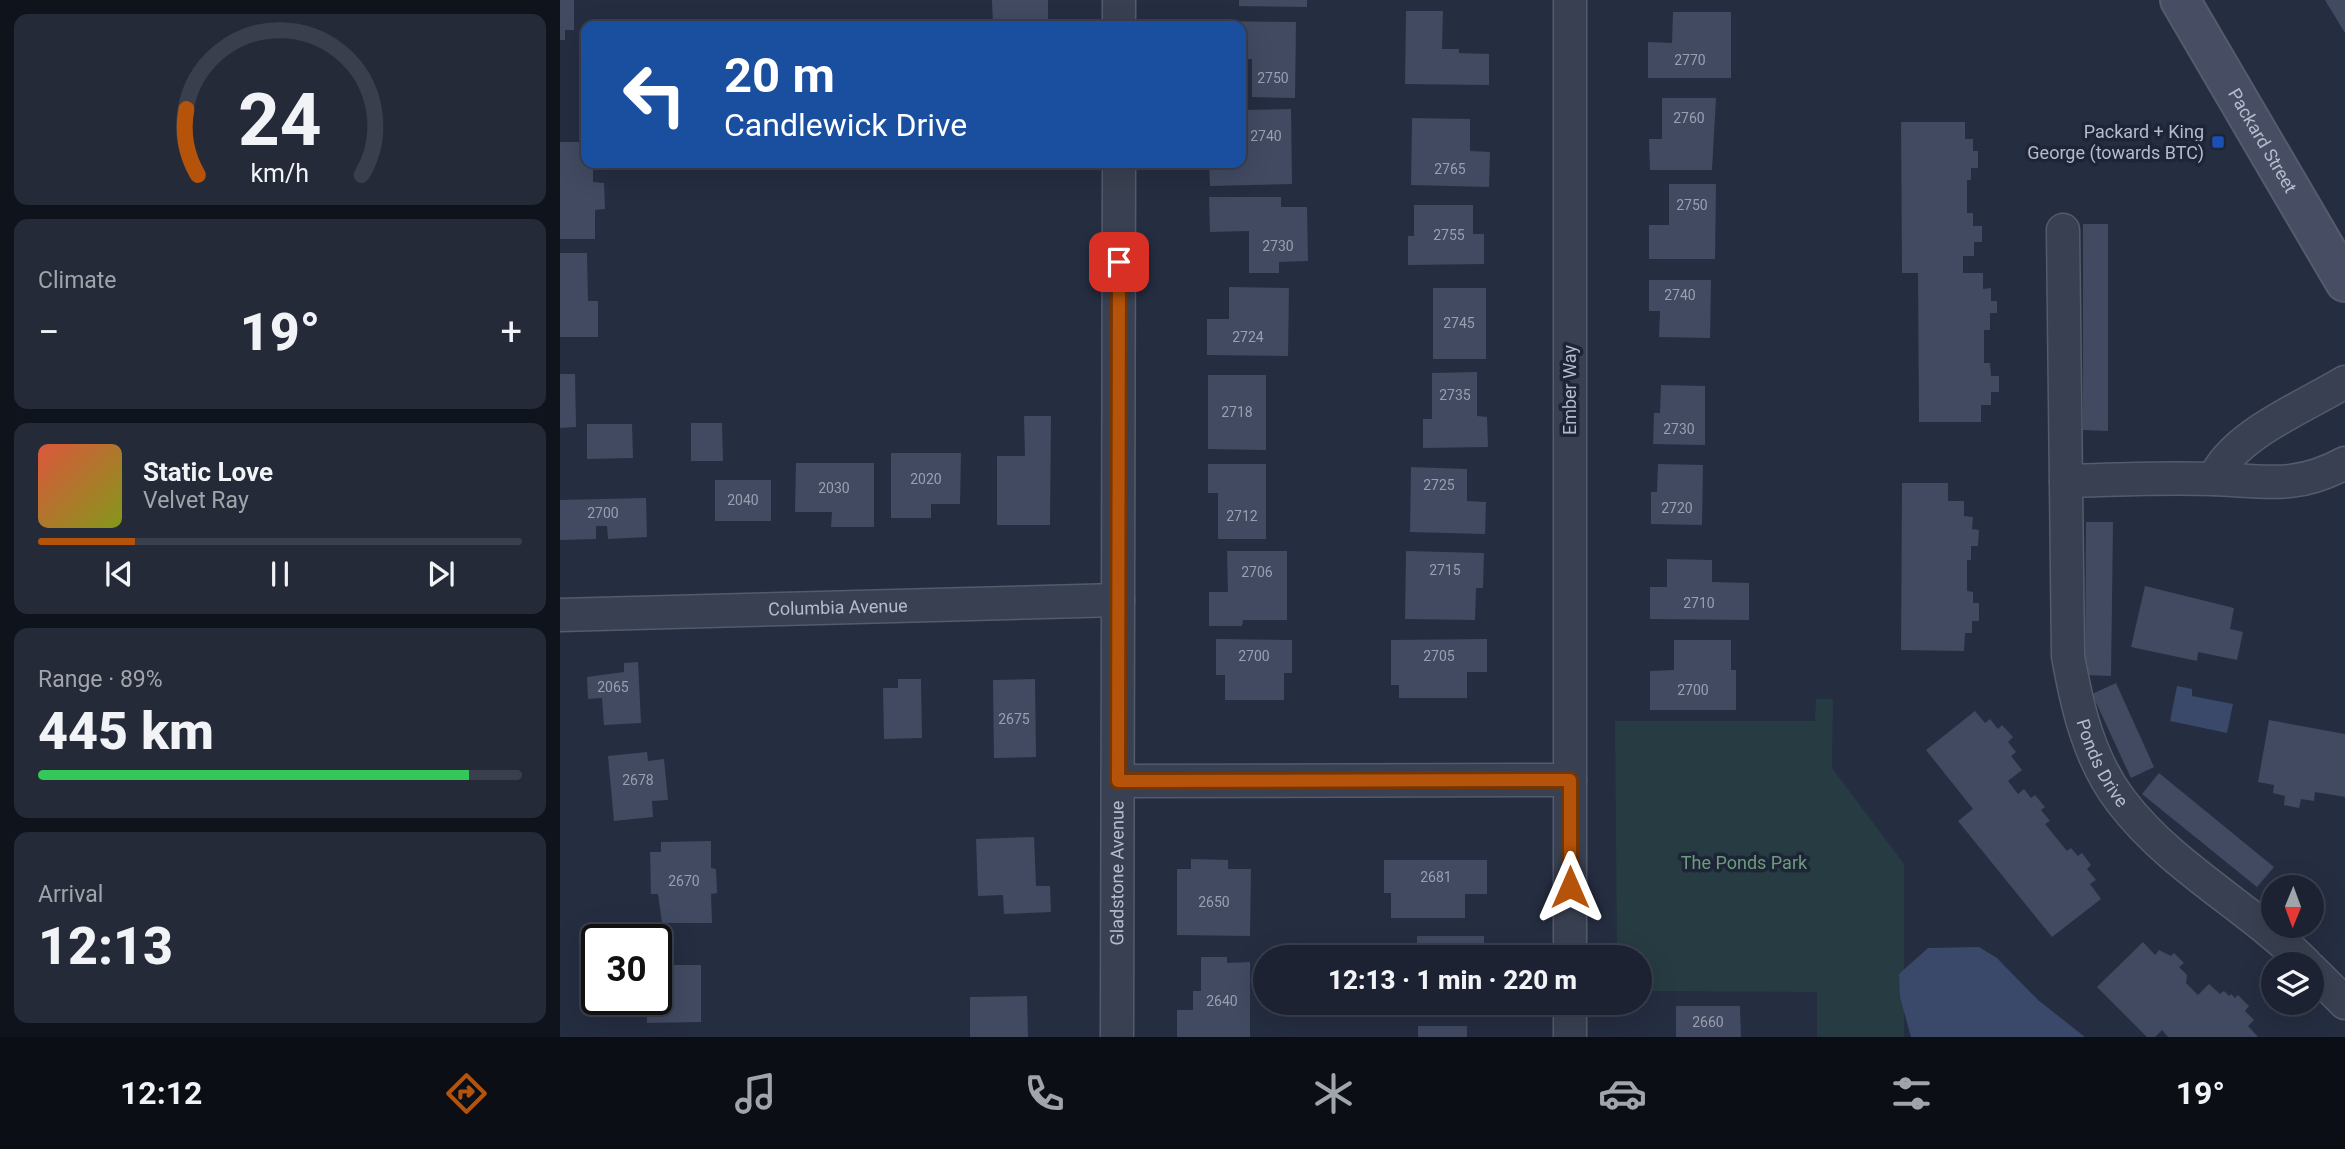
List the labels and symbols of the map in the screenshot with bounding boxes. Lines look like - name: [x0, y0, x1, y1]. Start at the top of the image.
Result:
- house number: 2770: [1674, 52, 1706, 68]
- house number: 2750: [1257, 70, 1289, 86]
- street label: Packard Street: [2224, 84, 2302, 197]
- house number: 2760: [1673, 110, 1705, 126]
- place label: Packard + King George (towards BTC): [2027, 121, 2204, 164]
- house number: 2740: [1250, 128, 1282, 144]
- marker: Packard + King George (towards BTC): [2210, 134, 2226, 150]
- house number: 2765: [1434, 161, 1466, 177]
- house number: 2750: [1676, 197, 1708, 213]
- house number: 2755: [1433, 227, 1465, 243]
- pin: [1089, 232, 1149, 292]
- house number: 2730: [1262, 238, 1294, 254]
- house number: 2740: [1664, 287, 1696, 303]
- house number: 2745: [1443, 315, 1475, 331]
- house number: 2724: [1232, 329, 1264, 345]
- street label: Ember Way: [1559, 344, 1580, 435]
- house number: 2735: [1439, 387, 1471, 403]
- house number: 2718: [1221, 404, 1253, 420]
- house number: 2730: [1663, 421, 1695, 437]
- house number: 2020: [910, 471, 942, 487]
- house number: 2725: [1423, 477, 1455, 493]
- house number: 2030: [818, 480, 850, 496]
- house number: 2040: [727, 492, 759, 508]
- house number: 2720: [1661, 500, 1693, 516]
- house number: 2700: [587, 505, 619, 521]
- house number: 2712: [1226, 508, 1258, 524]
- house number: 2715: [1429, 562, 1461, 578]
- house number: 2706: [1241, 564, 1273, 580]
- street label: Columbia Avenue: [768, 595, 908, 619]
- house number: 2710: [1683, 595, 1715, 611]
- house number: 2700: [1238, 648, 1270, 664]
- house number: 2705: [1423, 648, 1455, 664]
- house number: 2065: [597, 679, 629, 695]
- house number: 2700: [1677, 682, 1709, 698]
- house number: 2675: [998, 711, 1030, 727]
- street label: Ponds Drive: [2072, 716, 2133, 811]
- house number: 2678: [622, 772, 654, 788]
- street label: Gladstone Avenue: [1106, 801, 1128, 945]
- position arrow: [1533, 850, 1607, 924]
- park label: The Ponds Park: [1681, 852, 1808, 873]
- house number: 2681: [1420, 869, 1452, 885]
- house number: 2670: [668, 873, 700, 889]
- north arrow: [2261, 875, 2324, 938]
- house number: 2650: [1198, 894, 1230, 910]
- speed limit sign: 30: [581, 924, 672, 1015]
- house number: 2640: [1206, 993, 1238, 1009]
- house number: 2660: [1692, 1014, 1724, 1030]

